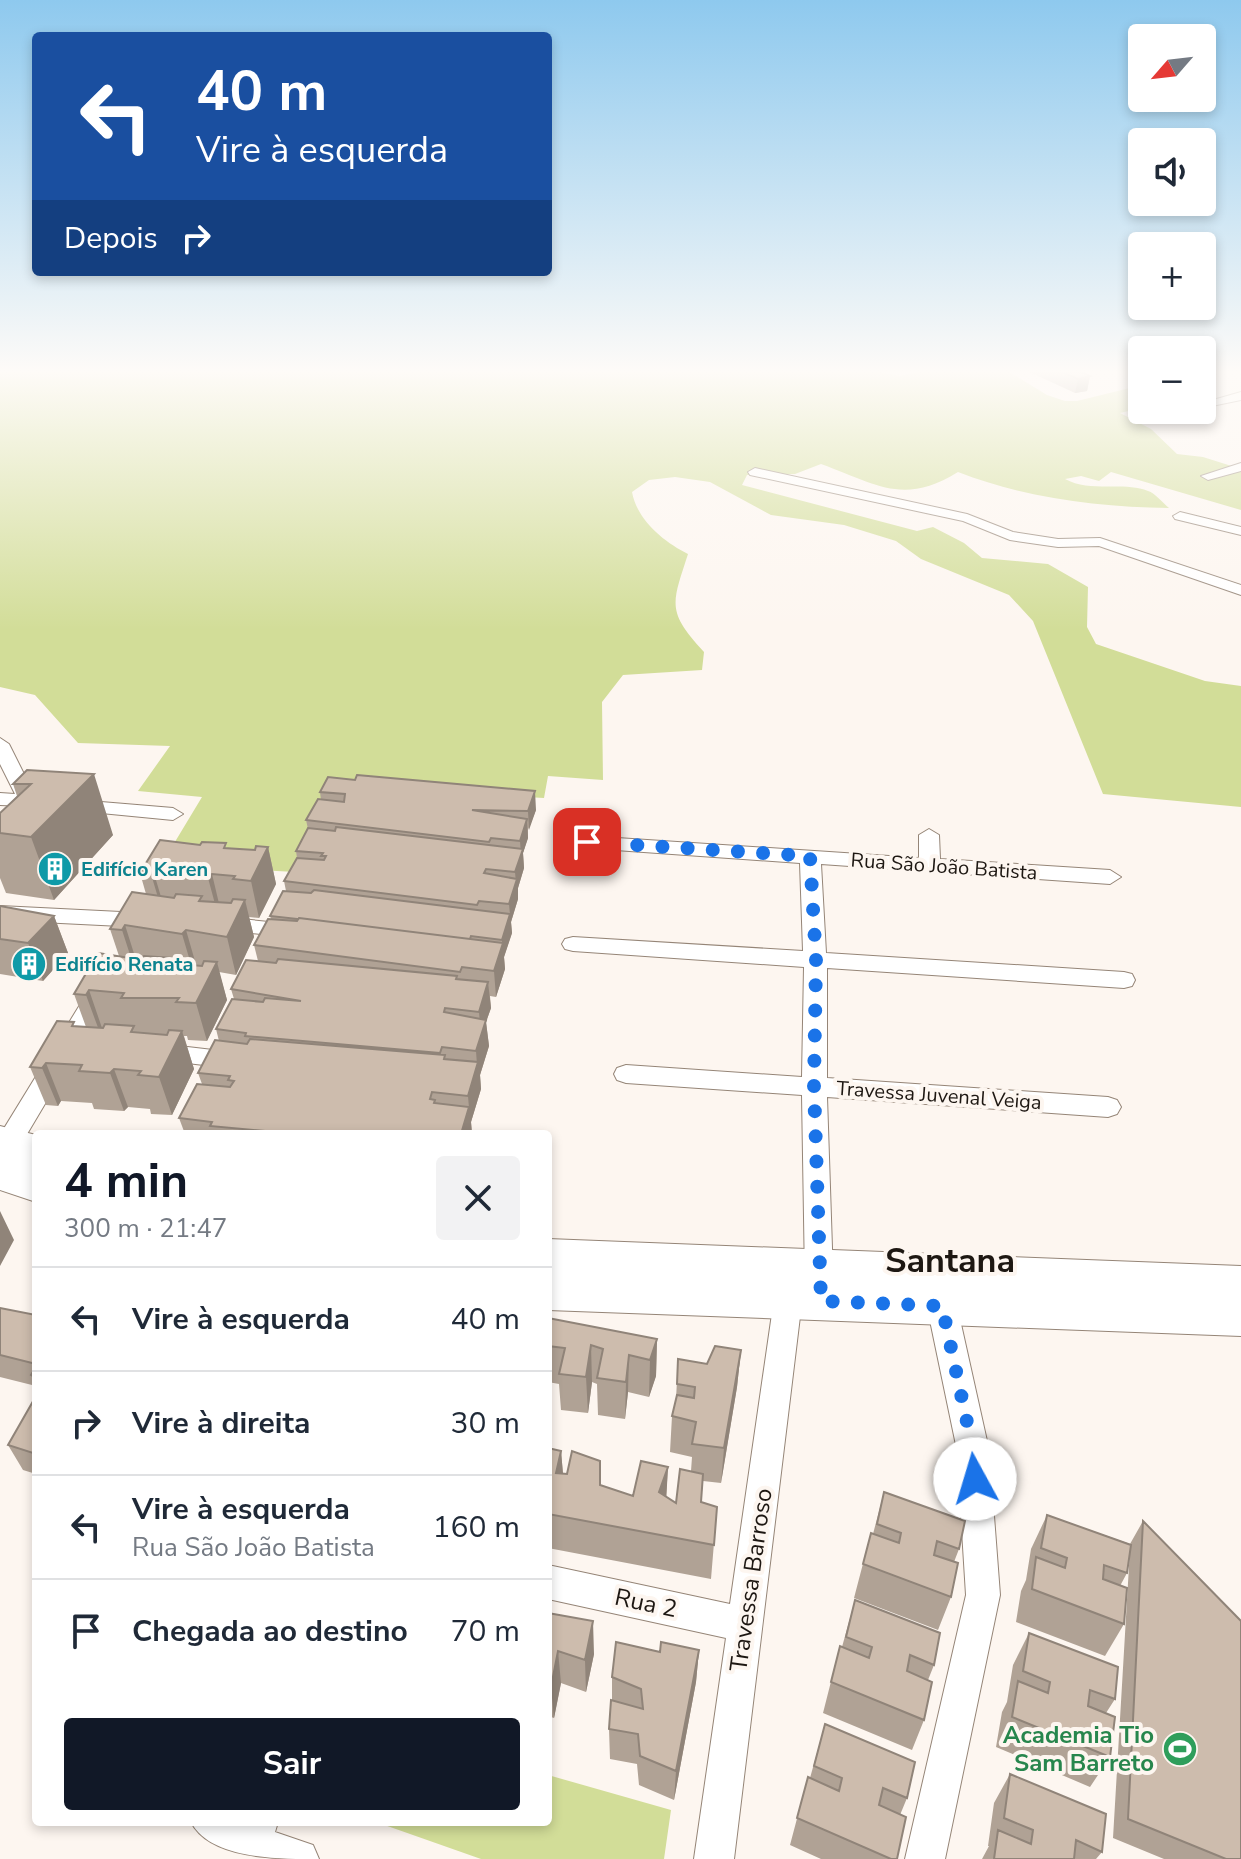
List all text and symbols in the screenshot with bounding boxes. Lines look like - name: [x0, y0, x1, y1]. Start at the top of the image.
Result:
- north arrow: [1128, 24, 1216, 112]
- map controls: [1128, 24, 1216, 424]
- text: 40 m: [196, 53, 327, 130]
- icon: left: [64, 64, 168, 168]
- text: Vire à esquerda: [196, 126, 448, 175]
- button: sound: [1128, 128, 1216, 216]
- icon: right: [174, 216, 218, 260]
- text: Depois: [64, 218, 158, 259]
- button: +: [1128, 232, 1216, 320]
- button: −: [1128, 336, 1216, 424]
- pin: [553, 808, 621, 876]
- icon: arrive: [565, 820, 609, 864]
- street label: Rua São João Batista: [850, 847, 1038, 886]
- building icon: Edifício Karen: [36, 850, 74, 888]
- place label: Edifício Karen: [81, 856, 208, 883]
- building icon: Edifício Renata: [10, 945, 48, 983]
- place label: Edifício Renata: [55, 951, 193, 978]
- street label: Travessa Juvenal Veiga: [835, 1075, 1042, 1116]
- text: 4 min: [64, 1148, 188, 1214]
- button: close: [436, 1156, 520, 1240]
- text: 300 m · 21:47: [64, 1211, 227, 1246]
- district label: Santana: [885, 1238, 1015, 1284]
- icon: left: [64, 1297, 108, 1341]
- text: Vire à esquerda: [132, 1299, 350, 1340]
- text: 40 m: [451, 1299, 520, 1340]
- icon: right: [64, 1401, 108, 1445]
- text: Vire à direita: [132, 1403, 310, 1444]
- text: 30 m: [451, 1403, 520, 1444]
- position arrow: [933, 1437, 1017, 1521]
- street label: Travessa Barroso: [722, 1486, 780, 1674]
- text: Vire à esquerda: [132, 1489, 350, 1530]
- icon: left: [64, 1505, 108, 1549]
- text: 160 m: [433, 1507, 520, 1548]
- text: Rua São João Batista: [132, 1530, 375, 1565]
- street label: Rua 2: [612, 1581, 680, 1625]
- icon: arrive: [64, 1609, 108, 1653]
- text: Chegada ao destino: [132, 1611, 408, 1652]
- text: 70 m: [451, 1611, 520, 1652]
- button: Sair: [64, 1718, 520, 1810]
- place label: Academia Tio Sam Barreto: [1003, 1719, 1154, 1779]
- sports icon: Academia Tio Sam Barreto: [1161, 1730, 1199, 1768]

